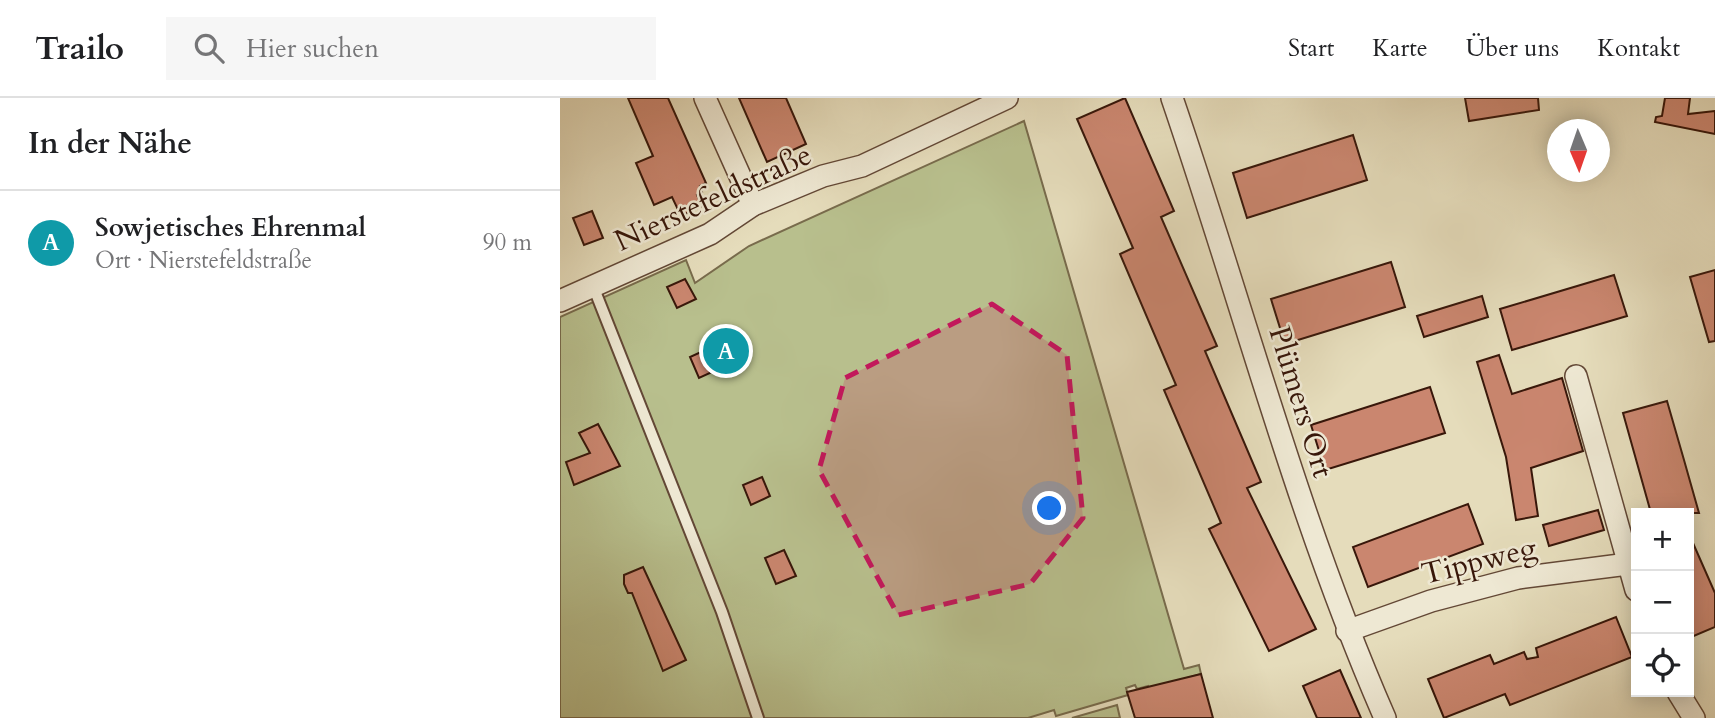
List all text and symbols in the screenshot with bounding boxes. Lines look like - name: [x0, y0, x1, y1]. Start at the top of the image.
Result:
- search box: [166, 17, 656, 80]
- text: Trailo: [35, 26, 124, 71]
- icon: search: [190, 29, 228, 67]
- text: Hier suchen: [246, 31, 379, 66]
- text: Start: [1288, 32, 1334, 65]
- text: Karte: [1372, 32, 1428, 65]
- text: Über uns: [1466, 32, 1559, 65]
- text: Kontakt: [1597, 32, 1680, 65]
- north arrow: [1547, 119, 1610, 182]
- text: In der Nähe: [28, 123, 192, 164]
- street label: Nierstefeldstraße: [608, 134, 818, 262]
- text: Sowjetisches Ehrenmal: [95, 210, 366, 245]
- text: A: [42, 227, 60, 258]
- text: 90 m: [483, 227, 532, 258]
- text: Ort · Nierstefeldstraße: [95, 245, 312, 276]
- street label: Plümers Ort: [1259, 321, 1344, 483]
- pin: A: [703, 325, 749, 377]
- your location: [1032, 491, 1066, 525]
- map controls: [1631, 508, 1694, 697]
- button: +: [1631, 508, 1694, 571]
- street label: Tippweg: [1417, 527, 1541, 595]
- button: −: [1631, 571, 1694, 634]
- button: locate: [1631, 634, 1694, 697]

